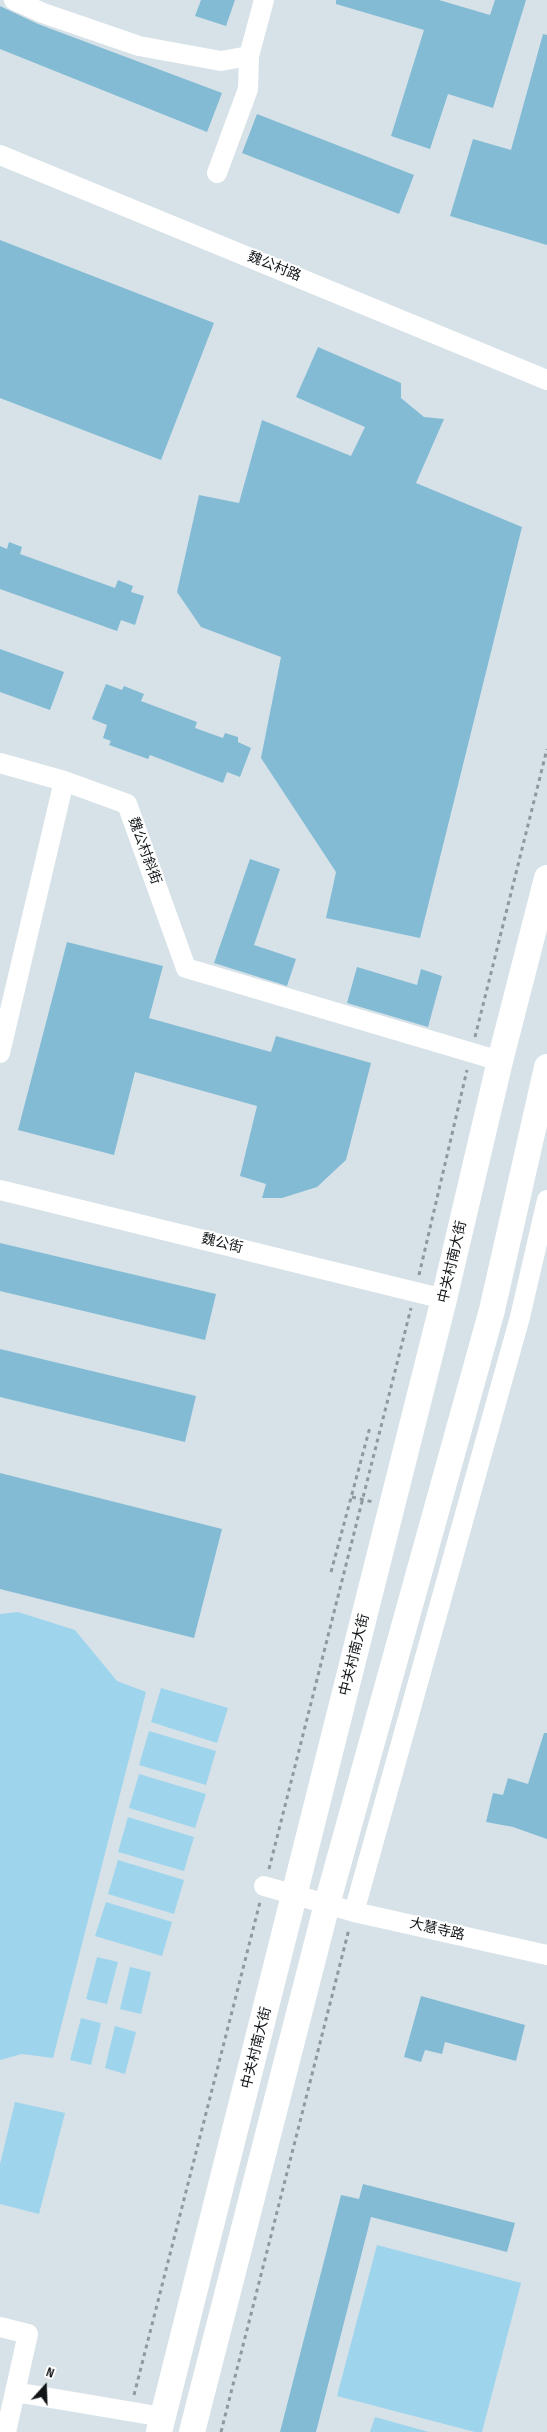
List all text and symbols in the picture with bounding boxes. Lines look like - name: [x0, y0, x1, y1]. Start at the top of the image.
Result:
- street label: 魏公村路: [245, 249, 303, 285]
- street label: 魏公村斜街: [124, 815, 164, 887]
- street label: 中关村南大街: [435, 1219, 471, 1305]
- street label: 魏公街: [200, 1231, 244, 1257]
- street label: 中关村南大街: [337, 1612, 373, 1698]
- street label: 大慧寺路: [408, 1916, 466, 1944]
- street label: 中关村南大街: [239, 2005, 275, 2091]
- north arrow: [20, 2362, 70, 2412]
- text: N: [44, 2363, 57, 2382]

